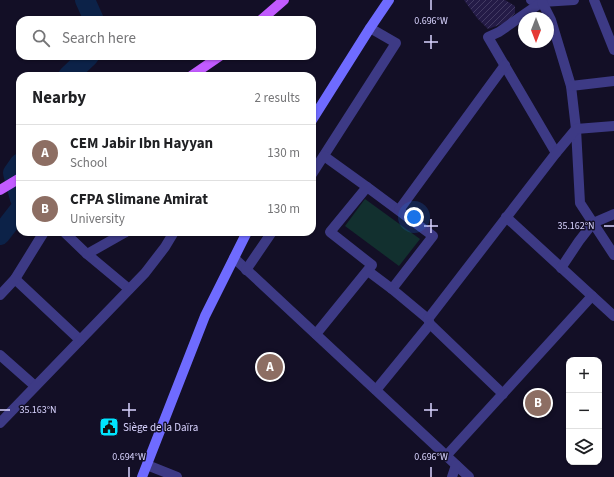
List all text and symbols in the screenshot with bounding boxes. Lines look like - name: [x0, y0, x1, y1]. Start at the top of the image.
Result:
- north arrow: [518, 12, 554, 48]
- text: 0.696°W: [414, 14, 448, 28]
- search box: [16, 16, 316, 60]
- icon: search: [30, 27, 52, 49]
- text: Search here: [62, 28, 136, 49]
- text: Nearby: [32, 86, 86, 110]
- text: 2 results: [255, 89, 300, 107]
- text: CEM Jabir Ibn Hayyan: [70, 133, 213, 154]
- text: A: [41, 144, 49, 162]
- text: 130 m: [267, 144, 300, 162]
- text: School: [70, 154, 107, 172]
- text: CFPA Slimane Amirat: [70, 189, 208, 210]
- text: B: [41, 200, 49, 218]
- text: 130 m: [267, 200, 300, 218]
- your location: [404, 207, 424, 227]
- text: University: [70, 210, 125, 228]
- text: 35.162°N: [557, 219, 595, 233]
- pin: A: [257, 352, 283, 382]
- map controls: [566, 357, 602, 465]
- button: +: [566, 357, 602, 393]
- pin: B: [525, 388, 551, 418]
- button: −: [566, 393, 602, 429]
- text: 35.163°N: [19, 403, 57, 417]
- public building icon: Siège de la Daïra: [98, 416, 120, 438]
- place label: Siège de la Daïra: [123, 420, 198, 435]
- button: layers: [566, 429, 602, 465]
- text: 0.694°W: [112, 450, 146, 464]
- text: 0.696°W: [414, 450, 448, 464]

